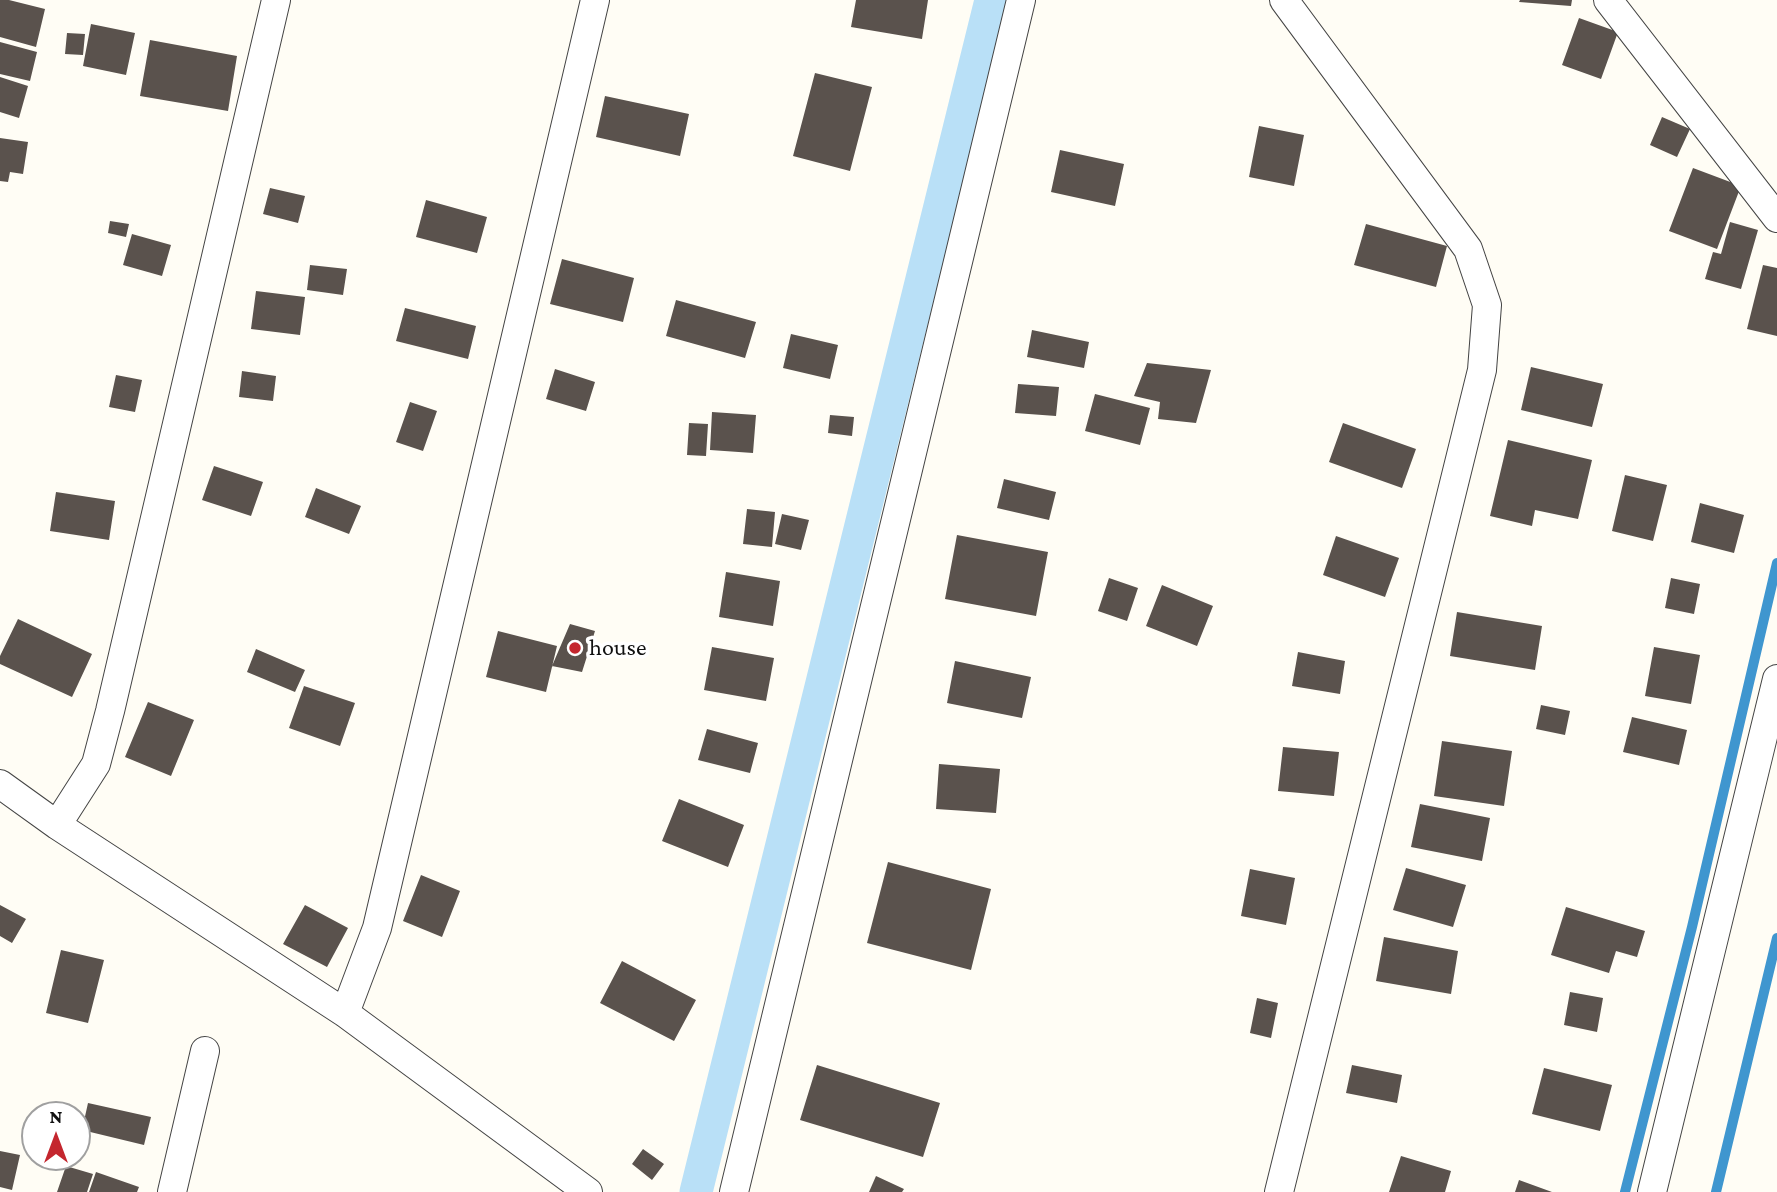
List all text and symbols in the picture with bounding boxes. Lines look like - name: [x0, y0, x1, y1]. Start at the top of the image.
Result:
- place label: house: [589, 634, 646, 662]
- marker: house: [567, 640, 583, 656]
- north arrow: [21, 1101, 91, 1171]
- text: N: [50, 1106, 62, 1127]

